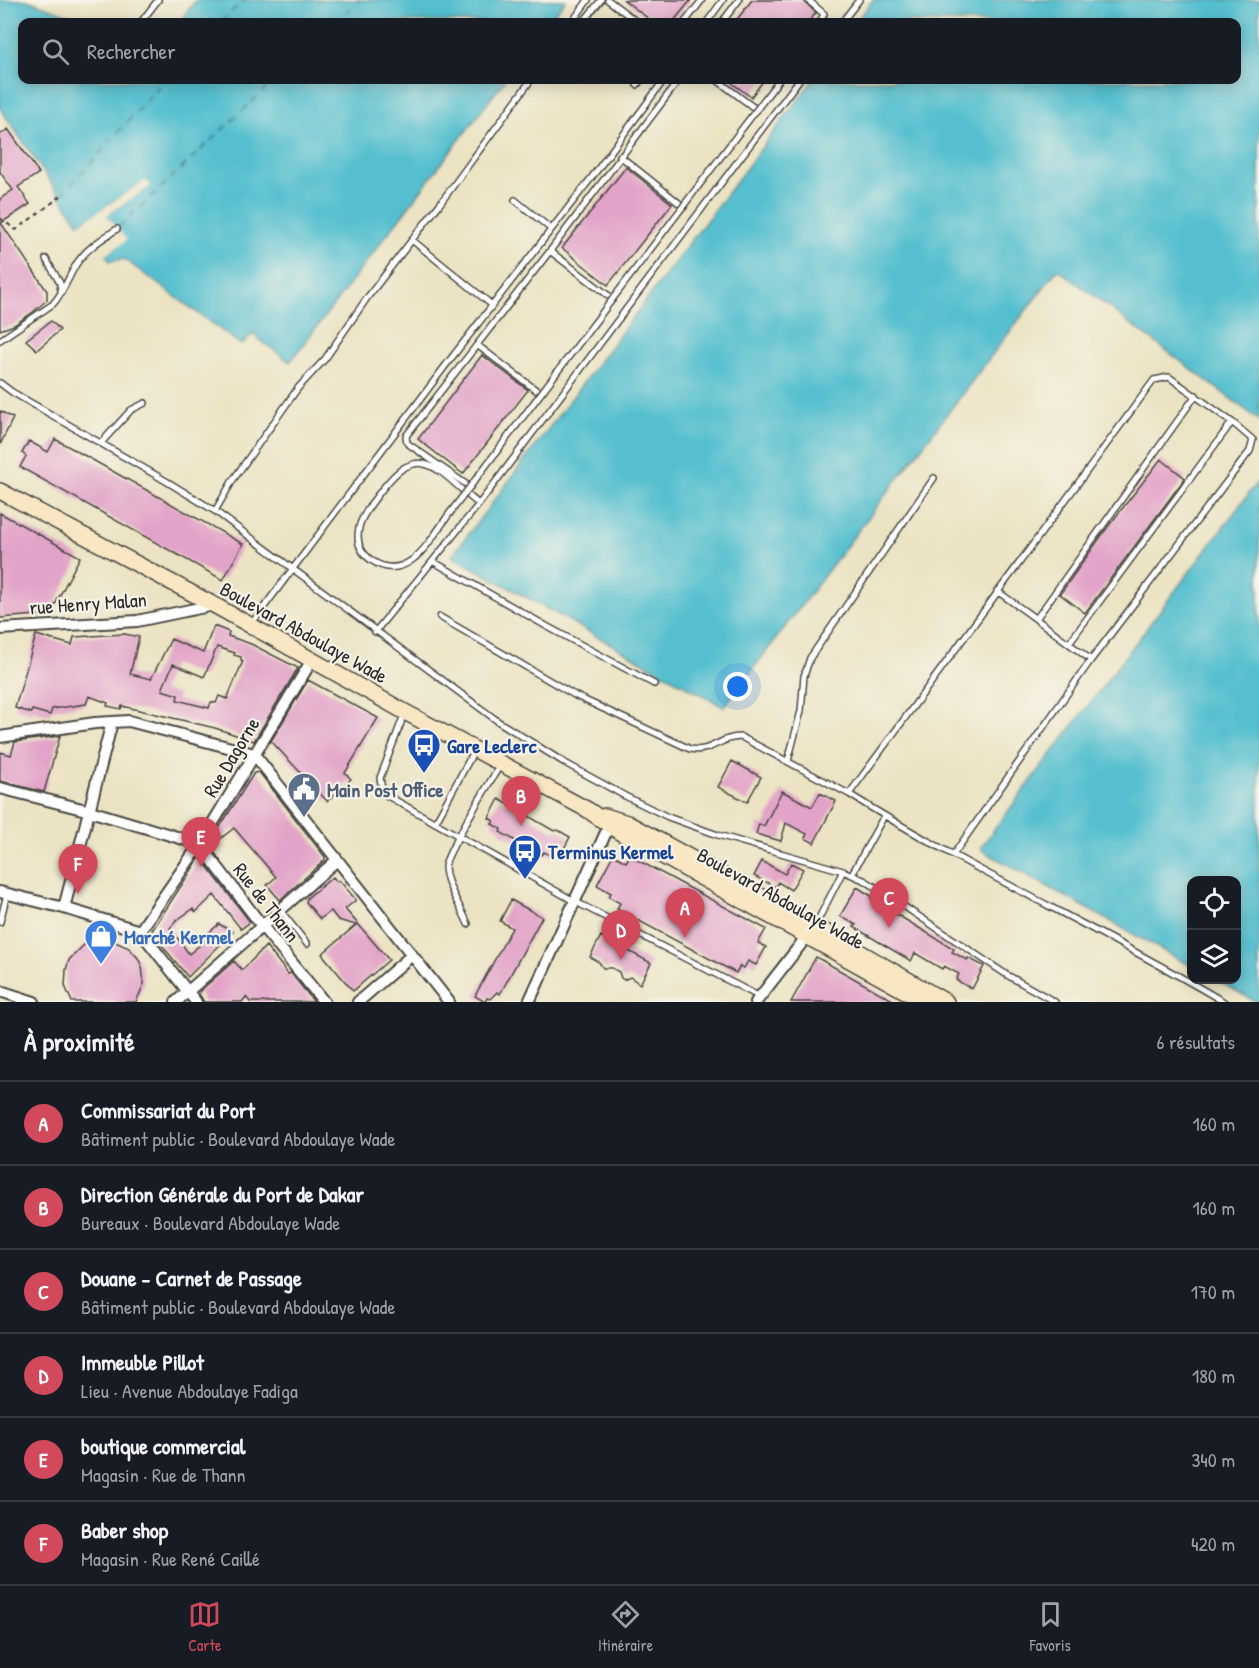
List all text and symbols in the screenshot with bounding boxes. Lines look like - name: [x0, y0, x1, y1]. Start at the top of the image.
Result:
- search box: [18, 18, 1241, 84]
- icon: search: [39, 35, 72, 68]
- text: Rechercher: [87, 36, 176, 66]
- street label: Boulevard Abdoulaye Wade: [216, 575, 393, 689]
- street label: rue Henry Malan: [29, 585, 147, 621]
- your location: [723, 672, 752, 701]
- street label: Rue Dagorne: [197, 712, 265, 802]
- bus stop icon: Gare Leclerc: [406, 727, 442, 774]
- place label: Gare Leclerc: [447, 732, 538, 759]
- public building icon: Main Post Office: [286, 771, 322, 818]
- place label: Main Post Office: [327, 776, 444, 803]
- pin: B: [502, 776, 540, 826]
- pin: E: [182, 818, 220, 867]
- bus stop icon: Terminus Kermel: [507, 833, 543, 880]
- place label: Terminus Kermel: [547, 838, 674, 865]
- street label: Boulevard Abdoulaye Wade: [693, 841, 870, 955]
- pin: F: [58, 844, 98, 894]
- street label: Rue de Thann: [228, 857, 306, 947]
- map controls: [1187, 876, 1241, 984]
- button: locate: [1187, 876, 1241, 930]
- pin: C: [870, 878, 908, 928]
- pin: A: [666, 888, 704, 938]
- pin: D: [602, 910, 640, 960]
- shop icon: Marché Kermel: [83, 918, 119, 965]
- place label: Marché Kermel: [124, 923, 234, 950]
- button: layers: [1187, 930, 1241, 984]
- text: À proximité: [24, 1024, 135, 1059]
- text: 6 résultats: [1156, 1028, 1235, 1055]
- text: Commissariat du Port: [81, 1095, 255, 1125]
- text: A: [39, 1110, 48, 1137]
- text: 160 m: [1193, 1110, 1235, 1137]
- text: Bâtiment public · Boulevard Abdoulaye Wade: [81, 1125, 395, 1152]
- text: Direction Générale du Port de Dakar: [81, 1179, 364, 1209]
- text: B: [38, 1194, 49, 1221]
- text: 160 m: [1193, 1194, 1235, 1221]
- text: Bureaux · Boulevard Abdoulaye Wade: [81, 1209, 340, 1236]
- text: Douane - Carnet de Passage: [81, 1263, 302, 1293]
- text: C: [38, 1278, 49, 1305]
- text: 170 m: [1191, 1278, 1235, 1305]
- text: Bâtiment public · Boulevard Abdoulaye Wade: [81, 1293, 395, 1320]
- text: Immeuble Pillot: [81, 1347, 204, 1377]
- text: D: [39, 1362, 48, 1389]
- text: 180 m: [1192, 1362, 1235, 1389]
- text: Lieu · Avenue Abdoulaye Fadiga: [81, 1377, 298, 1404]
- text: boutique commercial: [81, 1431, 246, 1461]
- text: E: [39, 1446, 48, 1473]
- text: 340 m: [1191, 1446, 1235, 1473]
- text: Magasin · Rue de Thann: [81, 1461, 246, 1488]
- text: Baber shop: [81, 1515, 168, 1545]
- text: F: [40, 1530, 47, 1557]
- text: 420 m: [1191, 1530, 1235, 1557]
- text: Magasin · Rue René Caillé: [81, 1545, 260, 1572]
- tab: Carte: [188, 1598, 221, 1656]
- tab: Itinéraire: [598, 1598, 653, 1656]
- tab: Favoris: [1030, 1598, 1071, 1656]

